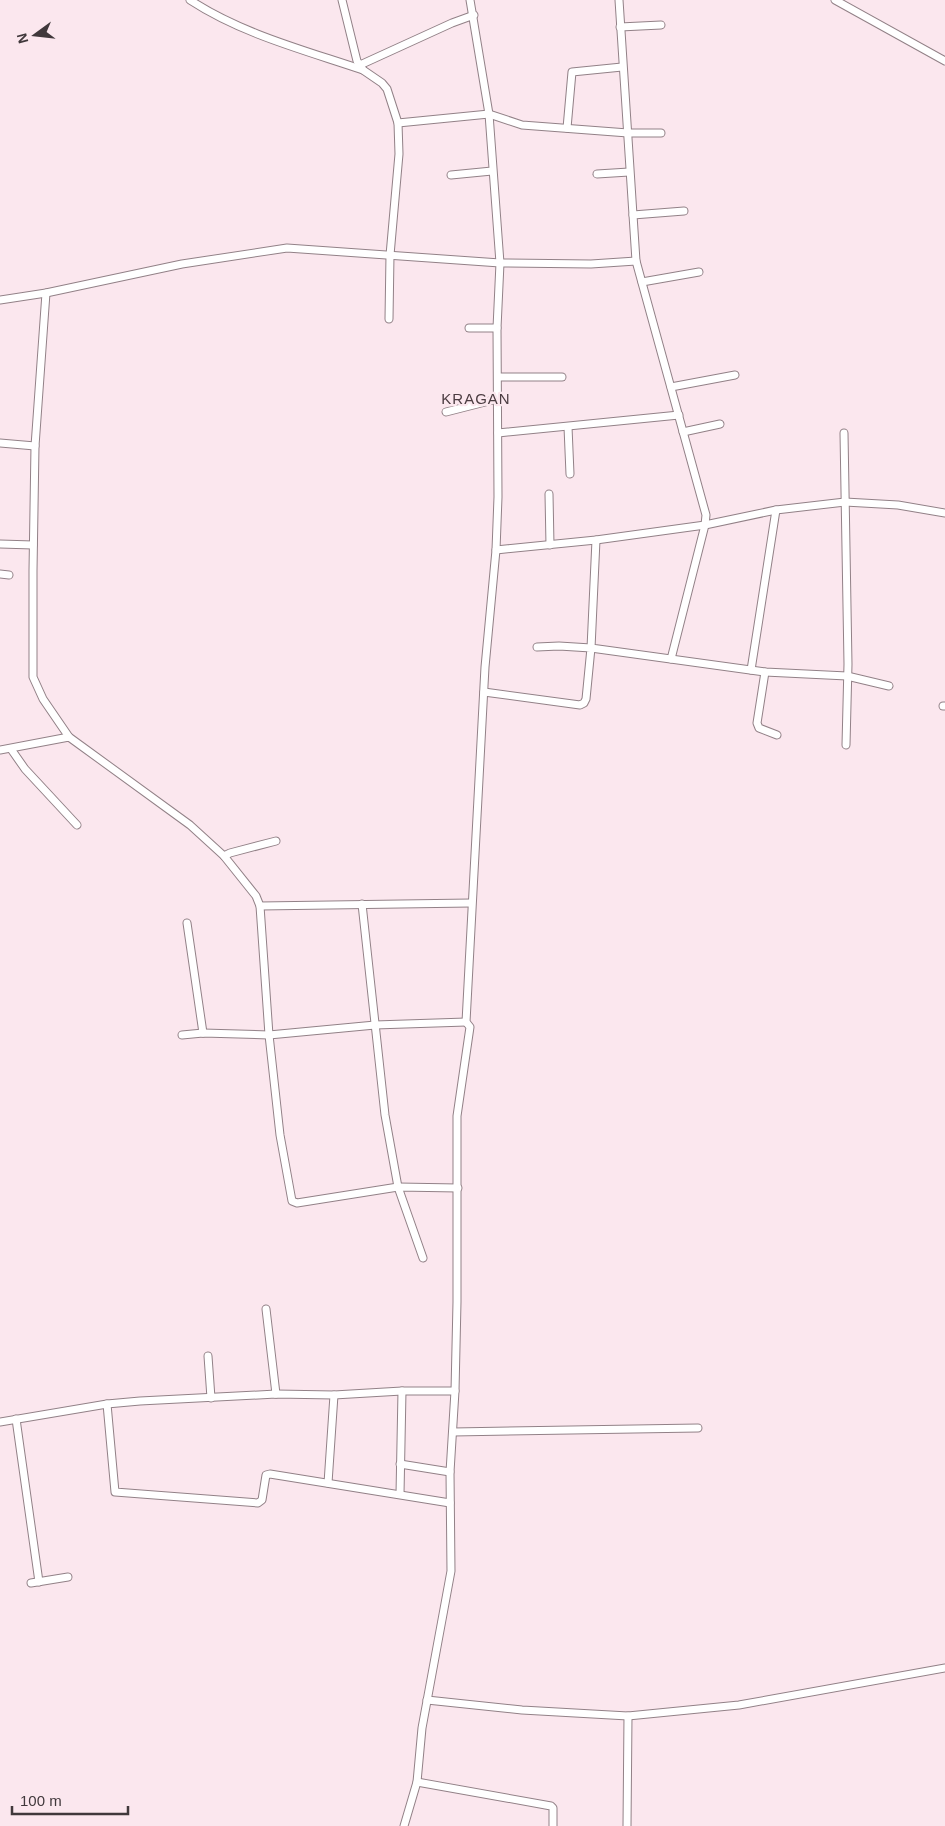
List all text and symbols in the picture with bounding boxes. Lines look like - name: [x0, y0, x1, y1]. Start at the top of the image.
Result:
- north arrow: [10, 10, 60, 60]
- text: N: [13, 31, 31, 45]
- district label: KRAGAN: [441, 390, 511, 407]
- scale bar: [12, 1784, 129, 1816]
- text: 100 m: [20, 1792, 62, 1809]

